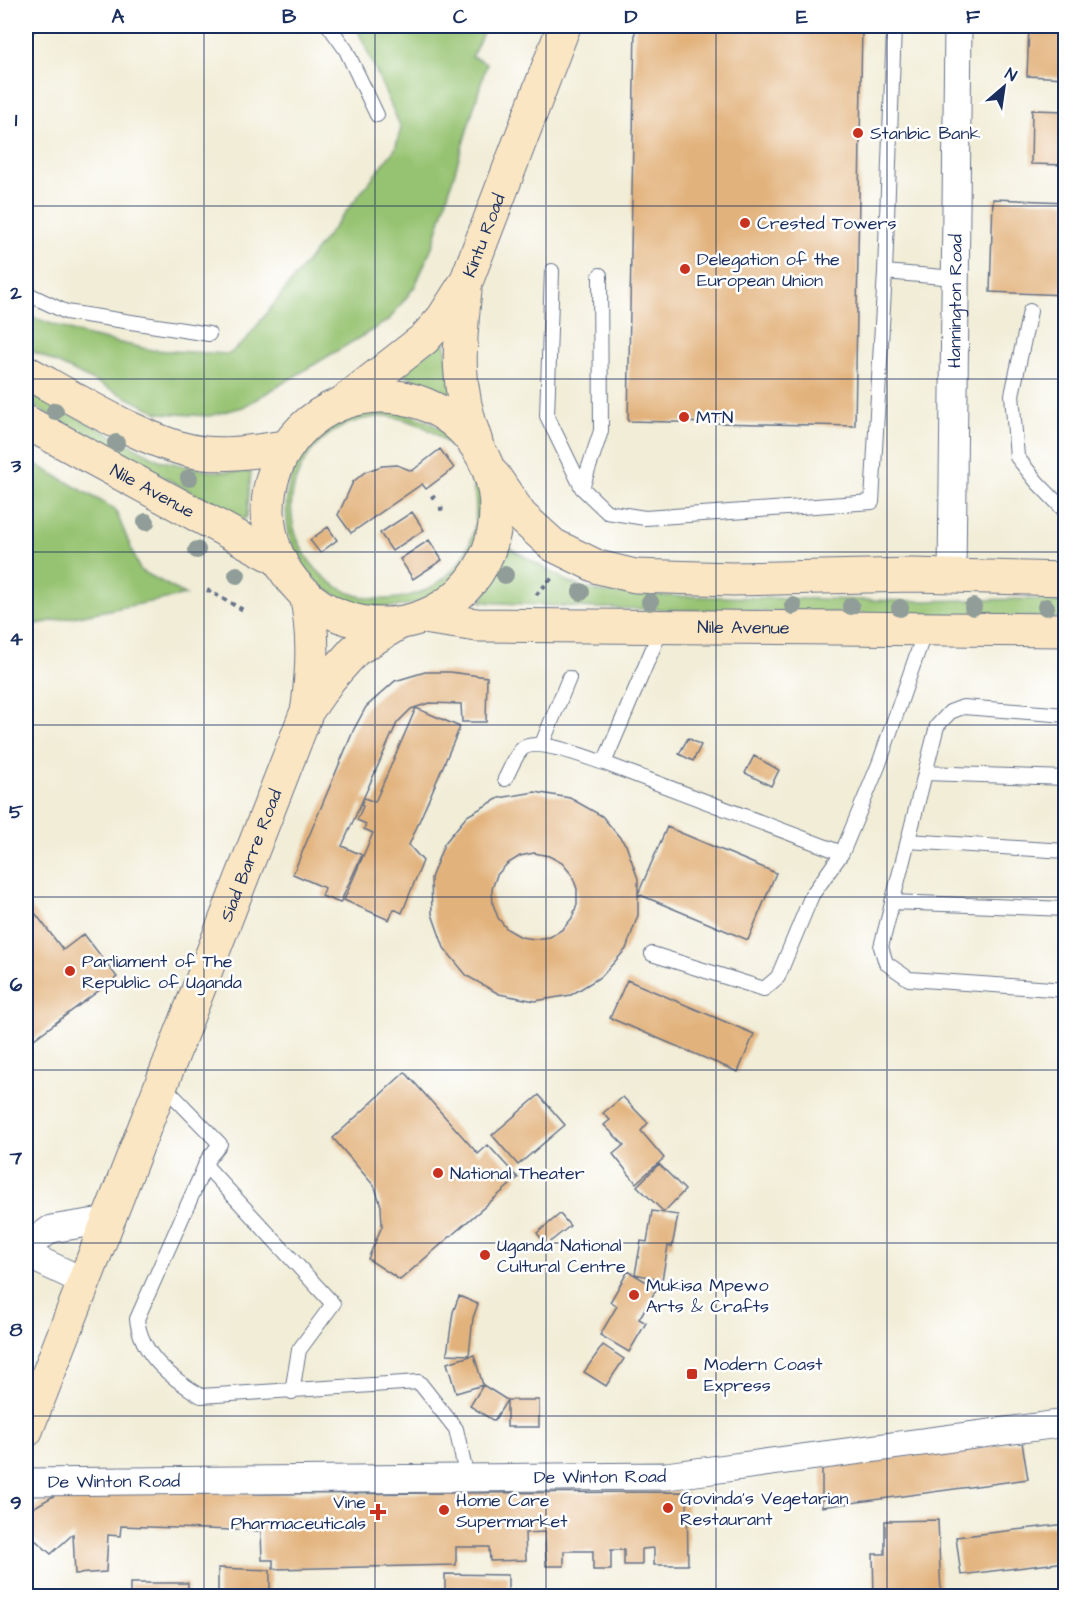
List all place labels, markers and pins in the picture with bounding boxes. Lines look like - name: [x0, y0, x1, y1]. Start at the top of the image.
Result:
- place label: Stanbic Bank: [870, 121, 980, 146]
- marker: Stanbic Bank: [851, 126, 865, 140]
- place label: Crested Towers: [757, 211, 897, 236]
- marker: Crested Towers: [738, 216, 752, 230]
- place label: Delegation of the European Union: [697, 247, 840, 293]
- marker: Delegation of the European Union: [678, 262, 692, 276]
- place label: MTN: [696, 405, 733, 430]
- marker: MTN: [677, 410, 691, 424]
- place label: Parliament of The Republic of Uganda: [82, 949, 242, 996]
- marker: Parliament of The Republic of Uganda: [63, 964, 77, 978]
- place label: National Theater: [450, 1161, 585, 1186]
- marker: National Theater: [431, 1166, 445, 1180]
- place label: Uganda National Cultural Centre: [497, 1233, 626, 1279]
- marker: Uganda National Cultural Centre: [478, 1248, 492, 1262]
- place label: Mukisa Mpewo Arts & Crafts: [646, 1273, 769, 1319]
- marker: Mukisa Mpewo Arts & Crafts: [627, 1288, 641, 1302]
- place label: Modern Coast Express: [704, 1352, 823, 1398]
- marker: Modern Coast Express: [685, 1367, 699, 1381]
- place label: Govinda's Vegetarian Restaurant: [680, 1486, 849, 1532]
- place label: Home Care Supermarket: [456, 1488, 568, 1534]
- place label: Vine Pharmaceuticals: [231, 1490, 366, 1536]
- marker: Govinda's Vegetarian Restaurant: [661, 1501, 675, 1515]
- marker: Home Care Supermarket: [437, 1503, 451, 1517]
- marker: Vine Pharmaceuticals: [371, 1505, 385, 1519]

